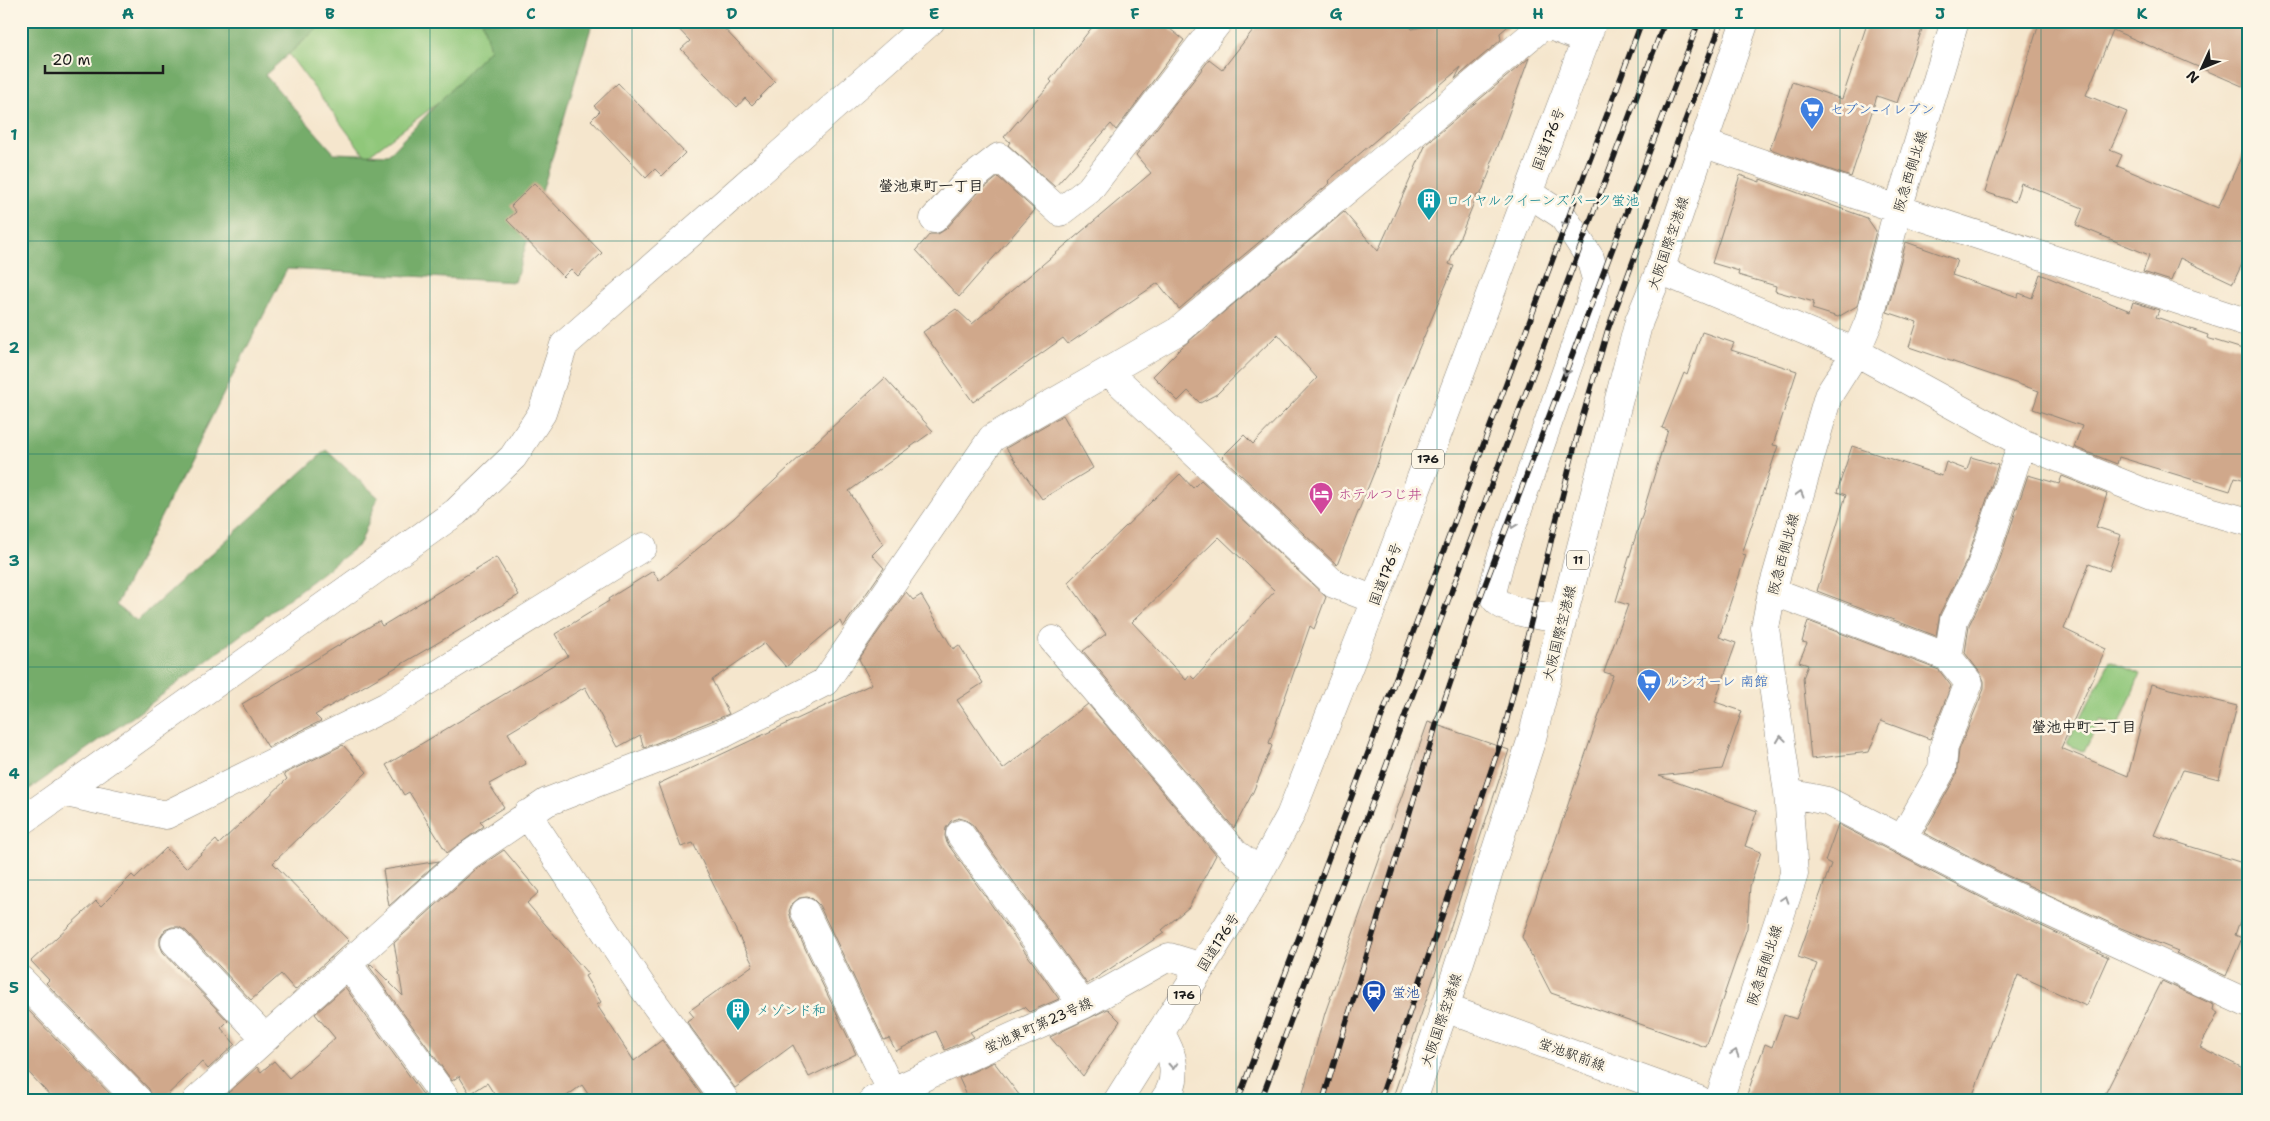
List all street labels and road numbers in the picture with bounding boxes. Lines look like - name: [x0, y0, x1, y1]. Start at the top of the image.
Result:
- street label: 国道176号: [1528, 105, 1568, 173]
- street label: 阪急西側北線: [1889, 128, 1931, 214]
- street label: 大阪国際空港線: [1644, 194, 1692, 292]
- road number: 176: [1412, 449, 1444, 468]
- street label: 阪急西側北線: [1763, 511, 1803, 597]
- street label: 国道176号: [1365, 540, 1405, 608]
- road number: 11: [1567, 550, 1589, 570]
- street label: 大阪国際空港線: [1538, 583, 1580, 683]
- street label: 国道176号: [1193, 909, 1243, 975]
- street label: 阪急西側北線: [1742, 922, 1786, 1008]
- street label: 大阪国際空港線: [1417, 971, 1465, 1069]
- road number: 176: [1168, 986, 1200, 1004]
- street label: 蛍池東町第23号線: [981, 993, 1095, 1057]
- street label: 蛍池駅前線: [1536, 1034, 1608, 1074]

